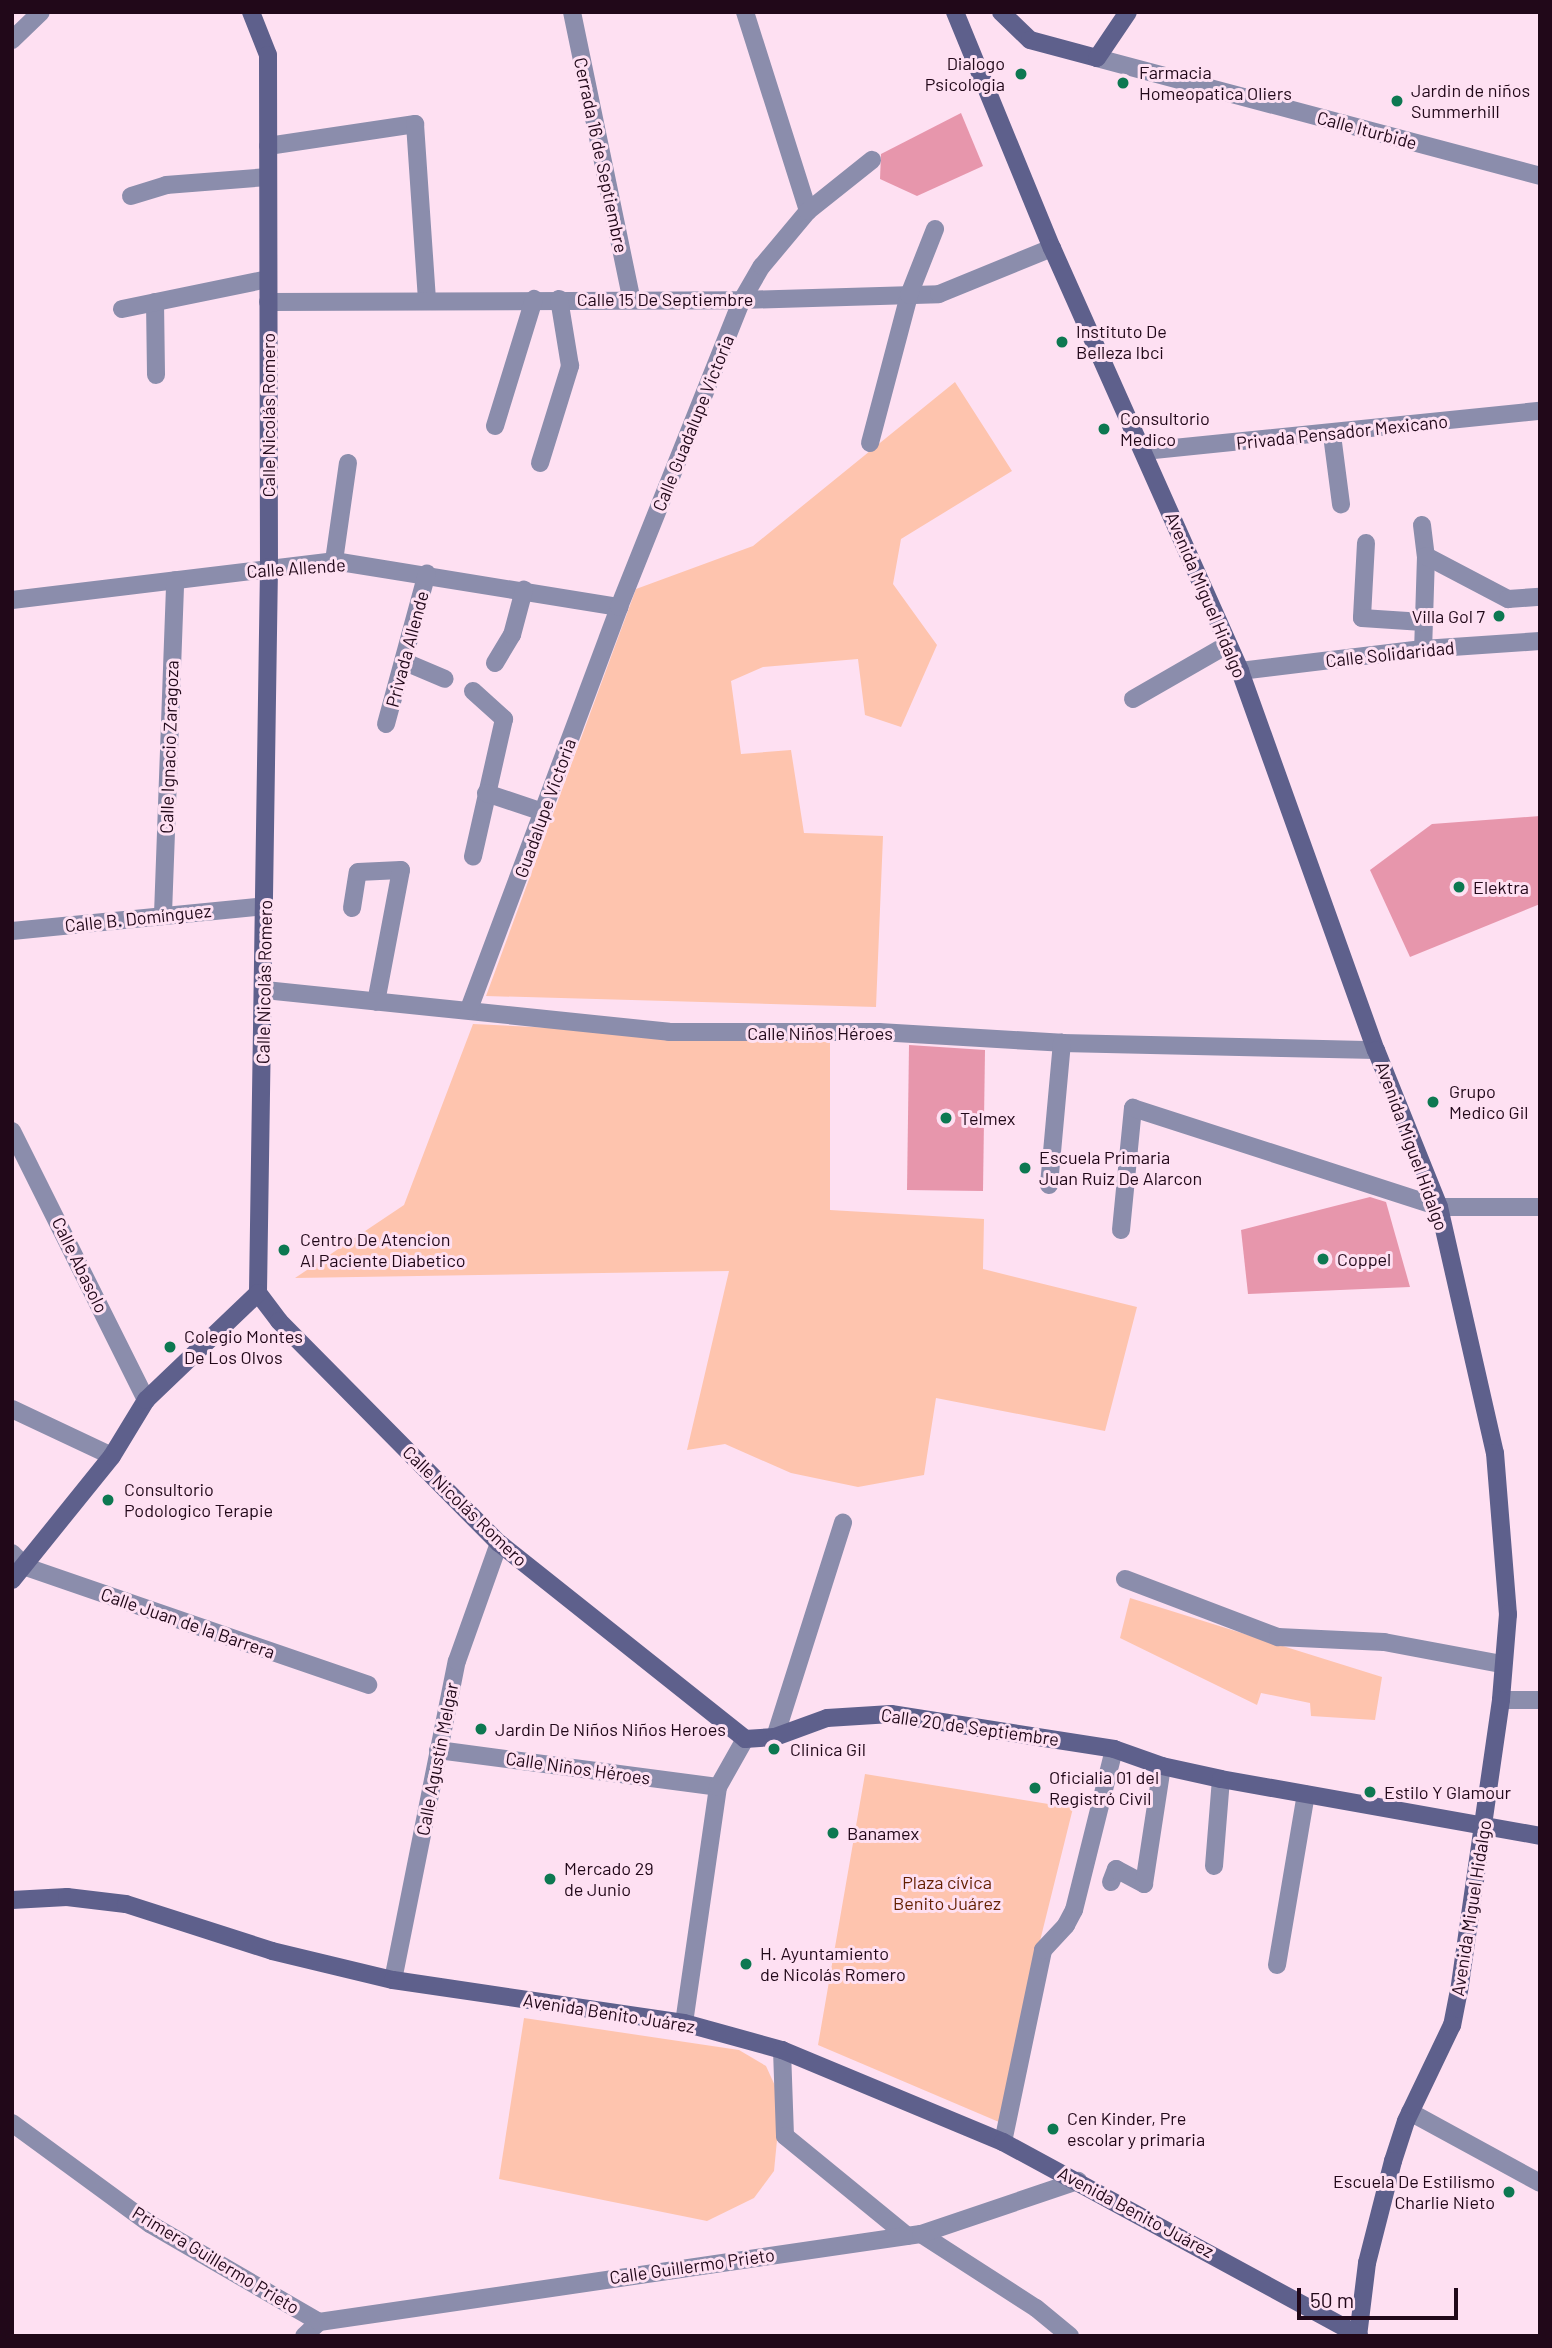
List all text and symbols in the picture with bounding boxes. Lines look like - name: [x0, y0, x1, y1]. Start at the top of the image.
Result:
- place label: Dialogo Psicologia: [925, 53, 1005, 96]
- street label: Cerrada 16 de Septiembre: [570, 55, 632, 255]
- place label: Farmacia Homeopatica Oliers: [1139, 62, 1292, 104]
- marker: Dialogo Psicologia: [1011, 64, 1031, 84]
- marker: Farmacia Homeopatica Oliers: [1113, 73, 1133, 93]
- place label: Jardin de niños Summerhill: [1411, 80, 1530, 122]
- marker: Jardin de niños Summerhill: [1389, 93, 1405, 109]
- street label: Calle Iturbide: [1315, 106, 1419, 154]
- street label: Calle 15 De Septiembre: [577, 288, 753, 310]
- place label: Instituto De Belleza Ibci: [1076, 321, 1167, 364]
- street label: Calle Guadalupe Victoria: [648, 332, 738, 514]
- street label: Calle Nicolás Romero: [257, 333, 279, 497]
- marker: Instituto De Belleza Ibci: [1054, 334, 1070, 350]
- place label: Consultorio Medico: [1120, 408, 1210, 450]
- street label: Privada Pensador Mexicano: [1235, 410, 1449, 454]
- marker: Consultorio Medico: [1094, 419, 1114, 439]
- street label: Avenida Miguel Hidalgo: [1161, 509, 1251, 681]
- street label: Calle Allende: [246, 554, 346, 582]
- street label: Privada Allende: [381, 588, 433, 710]
- place label: Villa Gol 7: [1412, 605, 1485, 627]
- marker: Villa Gol 7: [1491, 608, 1507, 624]
- street label: Calle Solidaridad: [1324, 636, 1456, 672]
- street label: Calle Ignacio Zaragoza: [155, 660, 183, 834]
- street label: Guadalupe Victoria: [510, 735, 580, 881]
- place label: Elektra: [1473, 876, 1529, 898]
- marker: Elektra: [1451, 879, 1467, 895]
- street label: Calle B. Domínguez: [64, 900, 212, 936]
- street label: Calle Nicolás Romero: [252, 900, 276, 1064]
- street label: Calle Niños Héroes: [747, 1022, 893, 1044]
- street label: Avenida Miguel Hidalgo: [1371, 1059, 1453, 1233]
- place label: Grupo Medico Gil: [1449, 1081, 1528, 1124]
- marker: Grupo Medico Gil: [1423, 1092, 1443, 1112]
- place label: Telmex: [960, 1107, 1015, 1129]
- marker: Telmex: [938, 1110, 954, 1126]
- place label: Escuela Primaria Juan Ruiz De Alarcon: [1039, 1147, 1202, 1190]
- marker: Escuela Primaria Juan Ruiz De Alarcon: [1017, 1160, 1033, 1176]
- street label: Calle Abasolo: [48, 1214, 112, 1316]
- place label: Centro De Atencion Al Paciente Diabetico: [300, 1229, 466, 1272]
- marker: Centro De Atencion Al Paciente Diabetico: [274, 1240, 294, 1260]
- place label: Coppel: [1337, 1248, 1391, 1270]
- marker: Coppel: [1315, 1251, 1331, 1267]
- place label: Colegio Montes De Los Olvos: [184, 1326, 303, 1368]
- marker: Colegio Montes De Los Olvos: [162, 1339, 178, 1355]
- street label: Calle Nicolás Romero: [398, 1441, 532, 1571]
- place label: Consultorio Podologico Terapie: [124, 1479, 273, 1522]
- marker: Consultorio Podologico Terapie: [98, 1490, 118, 1510]
- street label: Calle Juan de la Barrera: [98, 1583, 278, 1663]
- street label: Calle Agustín Melgar: [412, 1681, 462, 1837]
- street label: Calle 20 de Septiembre: [880, 1704, 1060, 1750]
- place label: Jardin De Niños Niños Heroes: [495, 1718, 726, 1740]
- marker: Jardin De Niños Niños Heroes: [473, 1721, 489, 1737]
- place label: Clinica Gil: [790, 1738, 866, 1760]
- marker: Clinica Gil: [764, 1739, 784, 1759]
- street label: Calle Niños Héroes: [504, 1747, 652, 1789]
- place label: Oficialia 01 del Registró Civil: [1049, 1767, 1159, 1810]
- marker: Oficialia 01 del Registró Civil: [1027, 1780, 1043, 1796]
- place label: Estilo Y Glamour: [1384, 1781, 1511, 1803]
- marker: Estilo Y Glamour: [1362, 1784, 1378, 1800]
- street label: Avenida Miguel Hidalgo: [1446, 1818, 1496, 1998]
- place label: Banamex: [847, 1822, 919, 1844]
- marker: Banamex: [825, 1825, 841, 1841]
- place label: Mercado 29 de Junio: [564, 1858, 654, 1900]
- marker: Mercado 29 de Junio: [542, 1871, 558, 1887]
- park label: Plaza cívica Benito Juárez: [893, 1872, 1001, 1914]
- place label: H. Ayuntamiento de Nicolás Romero: [760, 1943, 906, 1986]
- marker: H. Ayuntamiento de Nicolás Romero: [738, 1956, 754, 1972]
- street label: Avenida Benito Juárez: [522, 1989, 696, 2037]
- place label: Cen Kinder, Pre escolar y primaria: [1067, 2108, 1205, 2150]
- marker: Cen Kinder, Pre escolar y primaria: [1045, 2121, 1061, 2137]
- street label: Avenida Benito Juárez: [1054, 2162, 1218, 2262]
- place label: Escuela De Estilismo Charlie Nieto: [1333, 2171, 1495, 2214]
- marker: Escuela De Estilismo Charlie Nieto: [1501, 2184, 1517, 2200]
- street label: Primera Guillermo Prieto: [129, 2202, 303, 2318]
- street label: Calle Guillermo Prieto: [608, 2244, 776, 2288]
- scale bar: [1300, 2274, 1461, 2318]
- text: 50 m: [1310, 2287, 1354, 2312]

